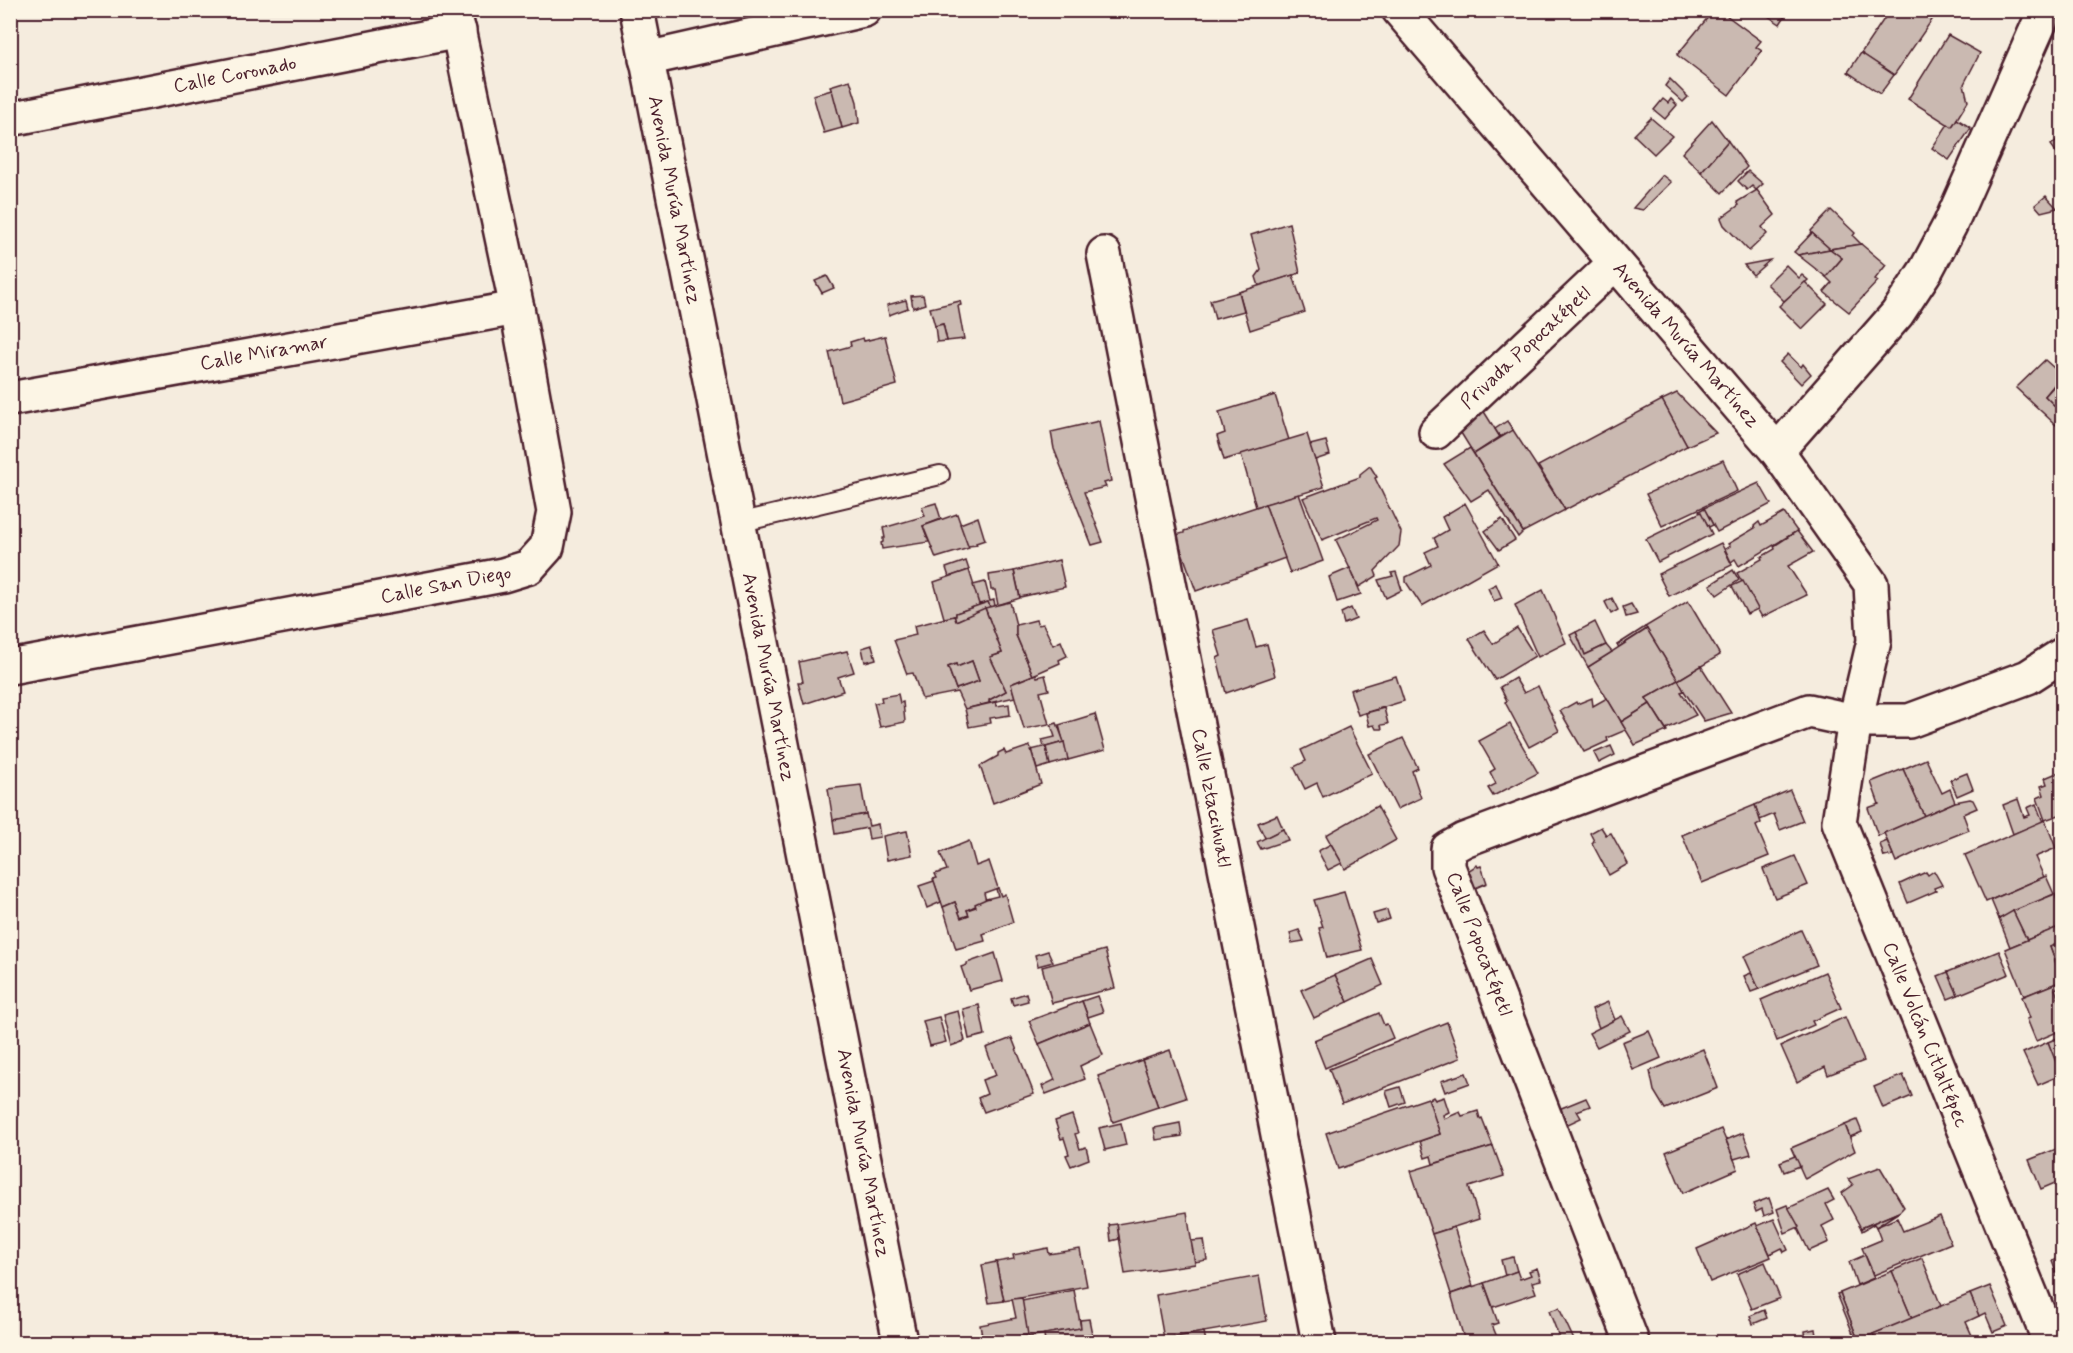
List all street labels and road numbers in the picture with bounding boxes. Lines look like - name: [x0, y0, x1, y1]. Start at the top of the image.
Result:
- street label: Calle Coronado: [171, 50, 299, 100]
- street label: Avenida Murúa Martínez: [641, 93, 708, 307]
- street label: Avenida Murúa Martínez: [1606, 256, 1766, 434]
- street label: Privada Popocatépetl: [1455, 280, 1597, 416]
- street label: Calle Miramar: [198, 328, 330, 378]
- street label: Calle San Diego: [378, 559, 514, 611]
- street label: Avenida Murúa Martínez: [735, 570, 802, 784]
- street label: Calle Iztaccihuatl: [1184, 726, 1238, 870]
- street label: Calle Popocatépetl: [1439, 868, 1519, 1020]
- street label: Calle Volcán Citlaltépec: [1875, 938, 1975, 1132]
- street label: Avenida Murúa Martínez: [830, 1046, 897, 1260]

